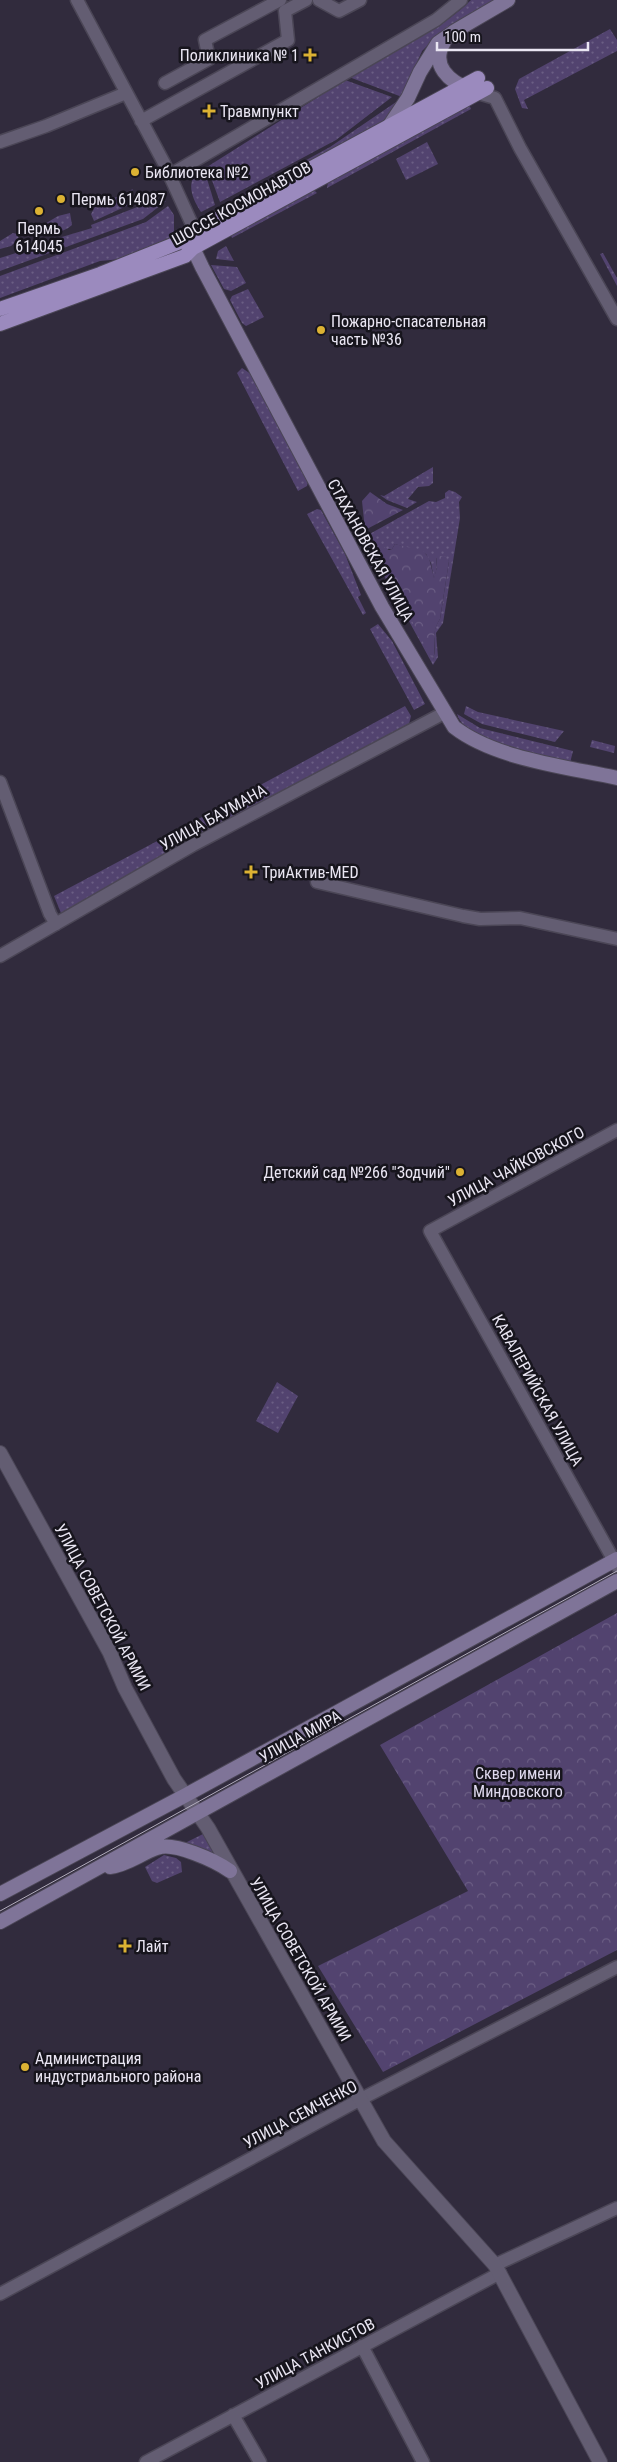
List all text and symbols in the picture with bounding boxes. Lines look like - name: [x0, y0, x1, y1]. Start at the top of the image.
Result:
- scale bar: [437, 20, 588, 52]
- text: 100 m: [444, 28, 481, 46]
- place label: Поликлиника № 1: [180, 46, 299, 65]
- marker: Поликлиника № 1: [303, 48, 317, 62]
- place label: Травмпункт: [220, 102, 299, 121]
- marker: Травмпункт: [202, 104, 216, 118]
- street label: ШОССЕ КОСМОНАВТОВ: [168, 157, 314, 250]
- place label: Библиотека №2: [145, 163, 249, 182]
- marker: Библиотека №2: [129, 166, 141, 178]
- place label: Пермь 614087: [71, 190, 165, 209]
- marker: Пермь 614087: [55, 193, 67, 205]
- marker: Пермь 614045: [33, 205, 45, 217]
- place label: Пермь 614045: [15, 219, 63, 256]
- place label: Пожарно-спасательная часть №36: [331, 312, 486, 349]
- marker: Пожарно-спасательная часть №36: [315, 324, 327, 336]
- street label: СТАХАНОВСКАЯ УЛИЦА: [324, 476, 418, 625]
- street label: УЛИЦА БАУМАНА: [157, 780, 270, 855]
- place label: ТриАктив-MED: [262, 863, 359, 882]
- marker: ТриАктив-MED: [244, 865, 258, 879]
- street label: УЛИЦА ЧАЙКОВСКОГО: [445, 1122, 588, 1210]
- place label: Детский сад №266 "Зодчий": [264, 1163, 450, 1182]
- marker: Детский сад №266 "Зодчий": [454, 1166, 466, 1178]
- street label: КАВАЛЕРИЙСКАЯ УЛИЦА: [488, 1311, 587, 1469]
- street label: УЛИЦА СОВЕТСКОЙ АРМИИ: [51, 1521, 155, 1694]
- street label: УЛИЦА МИРА: [256, 1706, 344, 1767]
- park label: Сквер имени Миндовского: [473, 1764, 563, 1801]
- street label: УЛИЦА СОВЕТСКОЙ АРМИИ: [246, 1874, 355, 2045]
- place label: Лайт: [136, 1937, 169, 1956]
- marker: Лайт: [118, 1939, 132, 1953]
- place label: Администрация индустриального района: [35, 2049, 201, 2086]
- marker: Администрация индустриального района: [19, 2061, 31, 2073]
- street label: УЛИЦА СЕМЧЕНКО: [240, 2076, 360, 2152]
- street label: УЛИЦА ТАНКИСТОВ: [252, 2314, 378, 2393]

